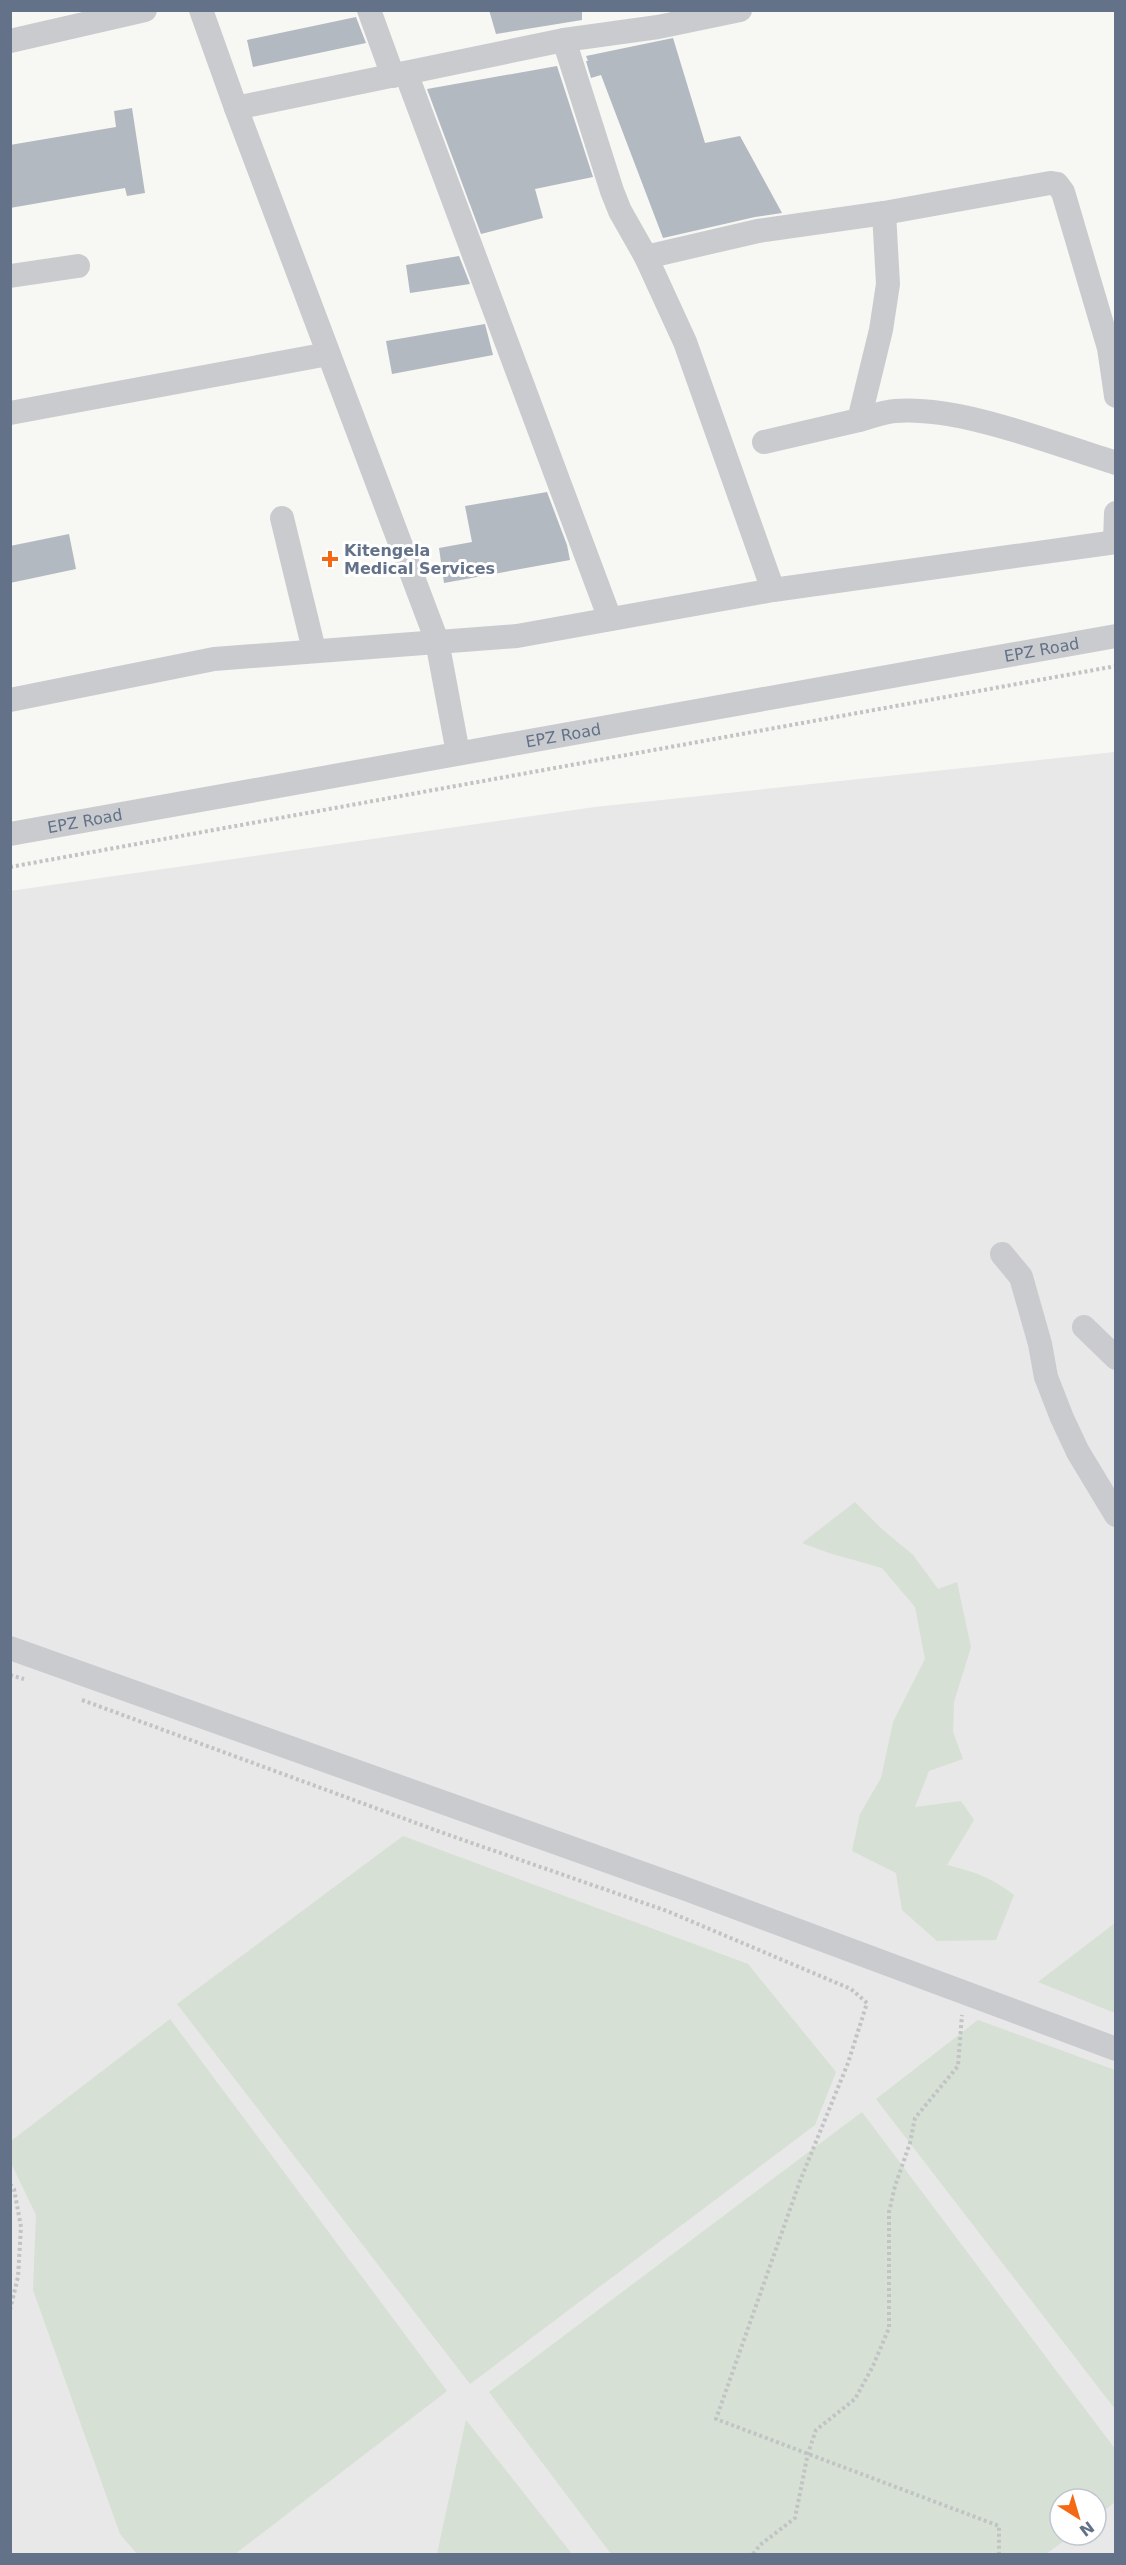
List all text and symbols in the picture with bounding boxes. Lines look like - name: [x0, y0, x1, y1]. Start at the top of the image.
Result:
- place label: Kitengela Medical Services: [344, 541, 495, 578]
- marker: Kitengela Medical Services: [321, 550, 339, 568]
- street label: EPZ Road: [1003, 634, 1081, 666]
- street label: EPZ Road: [524, 719, 602, 752]
- street label: EPZ Road: [46, 805, 124, 837]
- north arrow: [1048, 2487, 1108, 2547]
- text: N: [1076, 2517, 1098, 2540]

